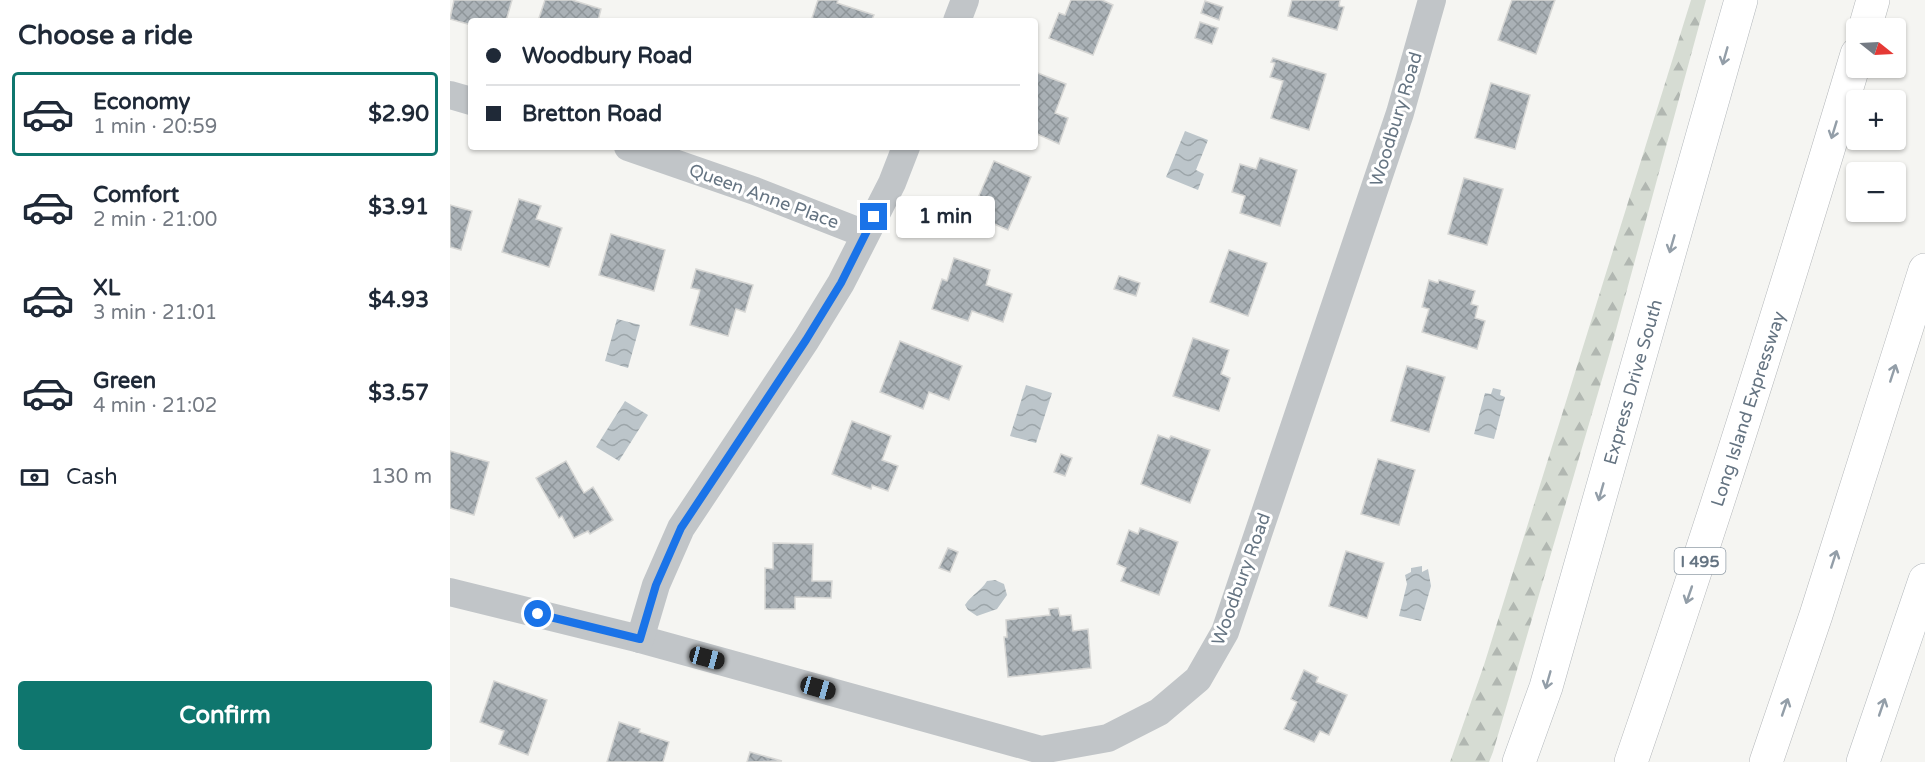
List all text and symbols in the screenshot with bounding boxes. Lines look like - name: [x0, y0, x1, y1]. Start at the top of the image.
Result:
- north arrow: [1846, 18, 1906, 78]
- map controls: [1846, 18, 1906, 222]
- text: Choose a ride: [18, 19, 193, 52]
- text: Woodbury Road: [522, 43, 692, 69]
- one-way arrow: [1719, 46, 1730, 65]
- street label: Woodbury Road: [1365, 49, 1427, 189]
- icon: car: [21, 87, 75, 141]
- text: Economy: [93, 89, 190, 115]
- button: +: [1846, 90, 1906, 150]
- text: $2.90: [368, 101, 429, 127]
- text: Bretton Road: [522, 101, 662, 127]
- text: 1 min · 20:59: [93, 115, 217, 139]
- one-way arrow: [1828, 120, 1839, 139]
- street label: Queen Anne Place: [686, 159, 842, 233]
- button: −: [1846, 162, 1906, 222]
- icon: car: [21, 180, 75, 234]
- text: Comfort: [93, 182, 179, 208]
- text: $3.91: [368, 194, 429, 220]
- callout: 1 min: [895, 196, 994, 238]
- route end: [860, 203, 887, 230]
- text: 1 min: [919, 205, 972, 229]
- text: 2 min · 21:00: [93, 208, 217, 232]
- one-way arrow: [1666, 234, 1677, 253]
- icon: car: [21, 273, 75, 327]
- text: XL: [93, 275, 120, 301]
- text: $4.93: [368, 287, 429, 313]
- street label: Express Drive South: [1599, 297, 1667, 467]
- text: 3 min · 21:01: [93, 301, 217, 325]
- street label: Long Island Expressway: [1706, 308, 1790, 509]
- one-way arrow: [1888, 364, 1899, 383]
- icon: car: [21, 366, 75, 420]
- text: Green: [93, 368, 156, 394]
- text: $3.57: [368, 380, 429, 406]
- text: 4 min · 21:02: [93, 394, 217, 418]
- icon: cash: [18, 461, 51, 494]
- text: Cash: [66, 464, 118, 490]
- text: 130 m: [371, 465, 432, 489]
- one-way arrow: [1595, 482, 1607, 501]
- street label: Woodbury Road: [1207, 510, 1275, 648]
- road number: I 495: [1674, 548, 1726, 574]
- one-way arrow: [1829, 550, 1840, 569]
- one-way arrow: [1682, 585, 1693, 604]
- route start: [524, 600, 551, 627]
- car: [687, 645, 727, 671]
- one-way arrow: [1542, 670, 1553, 689]
- car: [798, 674, 838, 702]
- button: Confirm: [18, 681, 432, 750]
- one-way arrow: [1780, 698, 1791, 717]
- one-way arrow: [1877, 698, 1888, 717]

